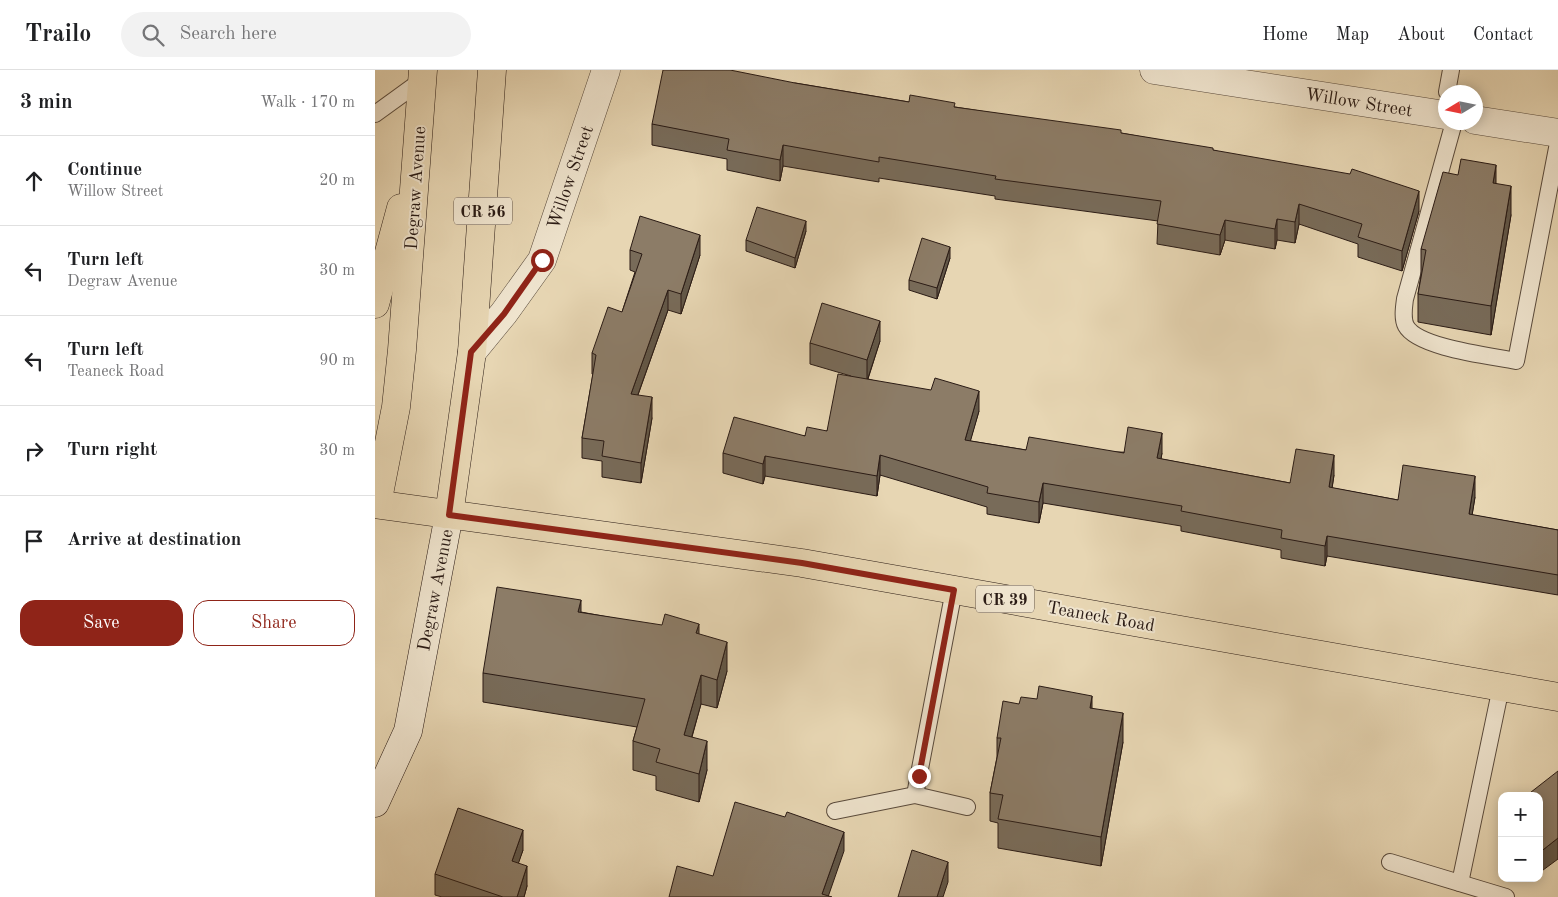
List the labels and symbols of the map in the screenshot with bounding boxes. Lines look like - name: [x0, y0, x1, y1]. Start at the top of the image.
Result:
- north arrow: [1438, 85, 1483, 130]
- street label: Willow Street: [1304, 86, 1414, 120]
- street label: Willow Street: [545, 123, 597, 231]
- street label: Degraw Avenue: [403, 126, 429, 251]
- road number: CR 56: [454, 198, 512, 224]
- route start: [531, 249, 554, 272]
- street label: Degraw Avenue: [415, 528, 457, 653]
- road number: CR 39: [976, 586, 1034, 612]
- street label: Teaneck Road: [1046, 599, 1156, 635]
- route end: [908, 765, 931, 788]

